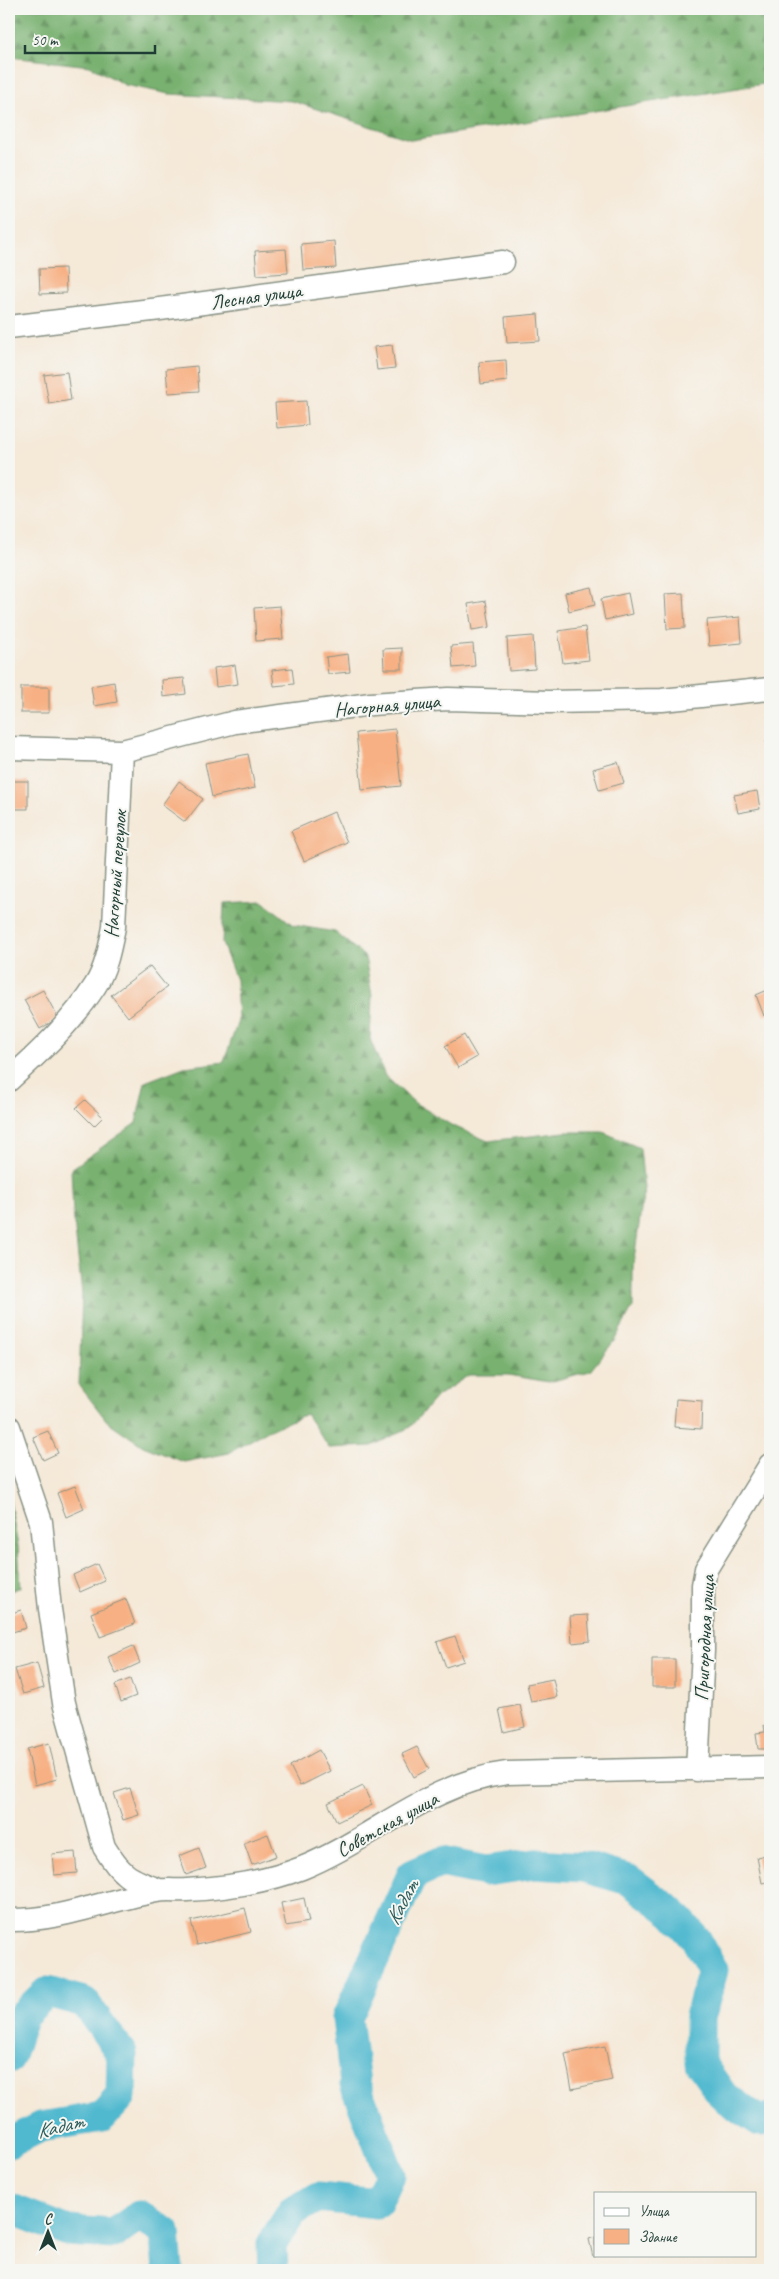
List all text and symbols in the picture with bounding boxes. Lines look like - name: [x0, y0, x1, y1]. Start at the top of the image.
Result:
- scale bar: [25, 22, 155, 54]
- text: 50 m: [32, 31, 59, 50]
- street label: Лесная улица: [209, 278, 305, 315]
- street label: Нагорная улица: [333, 688, 442, 723]
- street label: Нагорный переулок: [99, 808, 133, 939]
- street label: Пригородная улица: [689, 1572, 720, 1702]
- street label: Советская улица: [332, 1786, 444, 1863]
- water label: Кадат: [379, 1873, 426, 1929]
- water label: Кадат: [34, 2108, 88, 2144]
- legend: [594, 2192, 756, 2256]
- text: Улица: [639, 2202, 670, 2221]
- north arrow: [22, 2206, 72, 2256]
- text: С: [45, 2211, 54, 2228]
- text: Здание: [639, 2228, 678, 2247]

